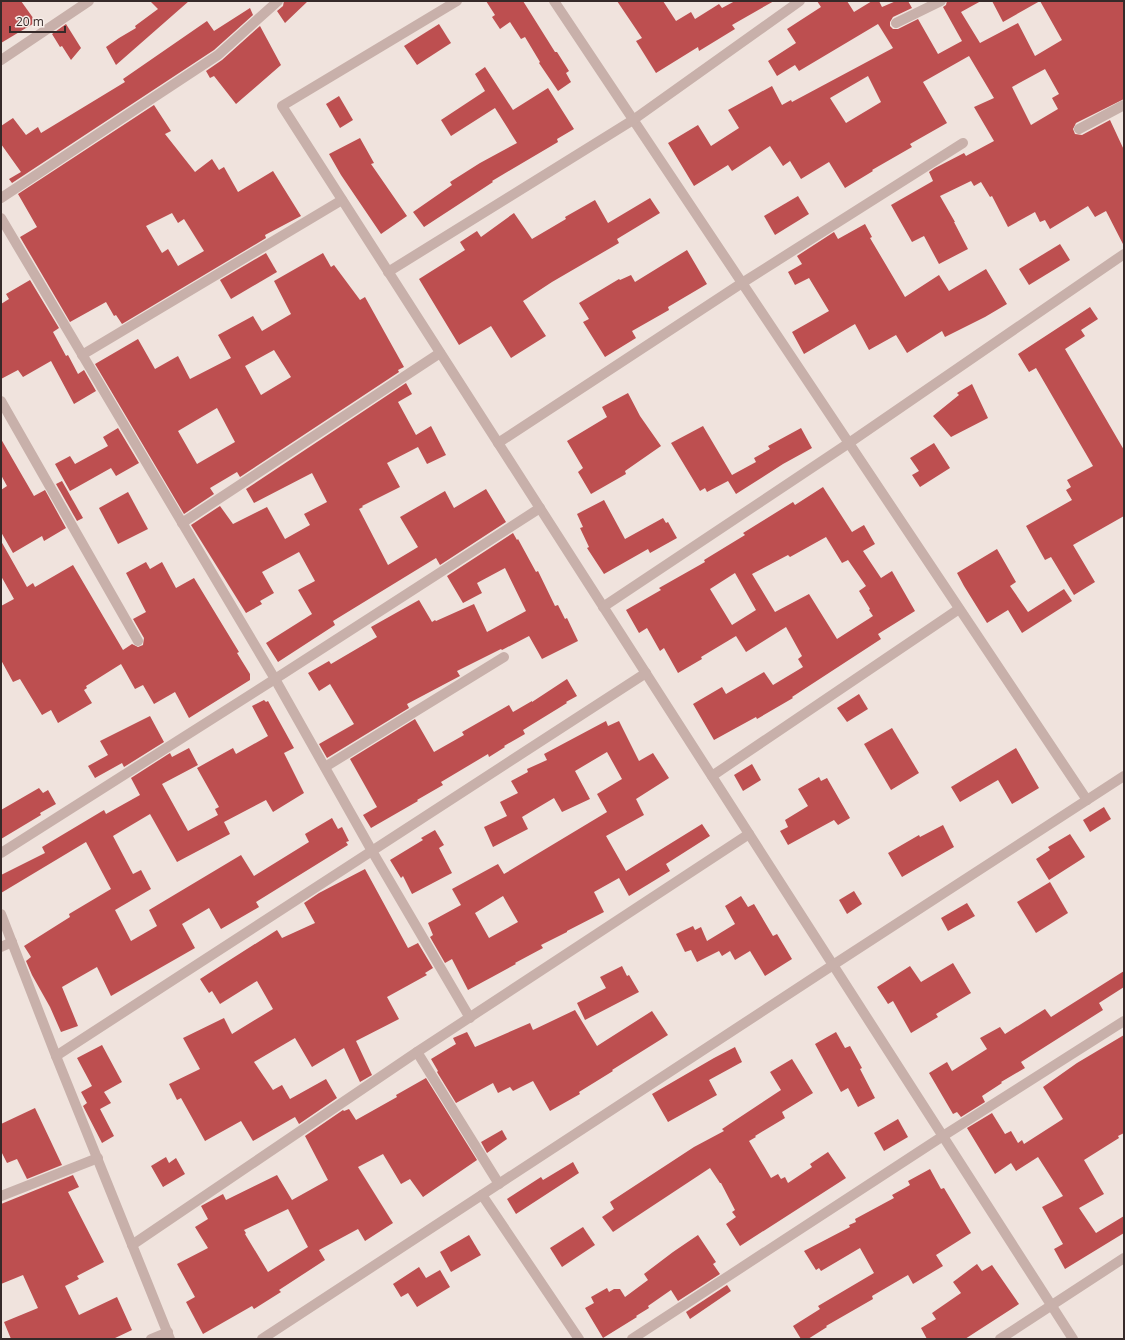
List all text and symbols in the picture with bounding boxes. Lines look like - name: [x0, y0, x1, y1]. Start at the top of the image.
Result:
- scale bar: [10, 8, 65, 34]
- text: 20 m: [16, 13, 44, 30]

